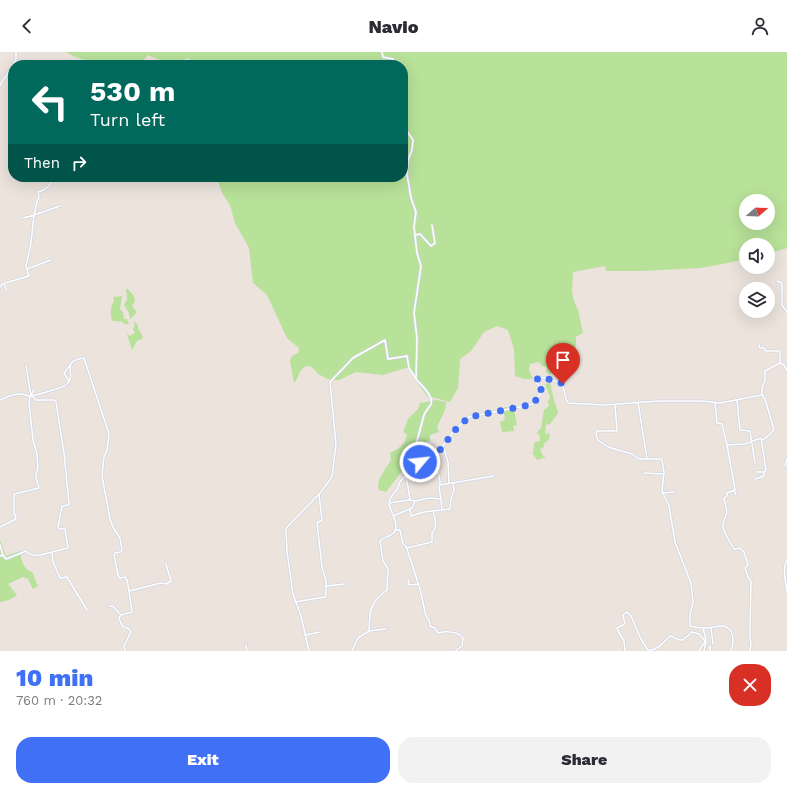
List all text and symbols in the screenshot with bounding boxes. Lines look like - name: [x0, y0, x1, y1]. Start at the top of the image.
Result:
- icon: back: [16, 15, 38, 37]
- icon: person: [749, 15, 771, 37]
- text: Navio: [369, 16, 418, 37]
- text: 530 m: [90, 75, 175, 108]
- icon: left: [24, 76, 76, 128]
- text: Turn left: [90, 109, 165, 130]
- icon: right: [68, 152, 90, 174]
- text: Then: [24, 154, 60, 172]
- north arrow: [739, 194, 775, 230]
- map controls: [739, 194, 775, 318]
- button: sound: [739, 238, 775, 274]
- button: layers: [739, 282, 775, 318]
- pin: [546, 343, 580, 384]
- icon: arrive: [552, 349, 574, 371]
- position arrow: [399, 441, 441, 483]
- text: 10 min: [16, 664, 93, 692]
- button: close: [729, 664, 771, 706]
- text: 760 m · 20:32: [16, 693, 102, 708]
- button: Exit: [16, 737, 390, 783]
- button: Share: [398, 737, 771, 783]

